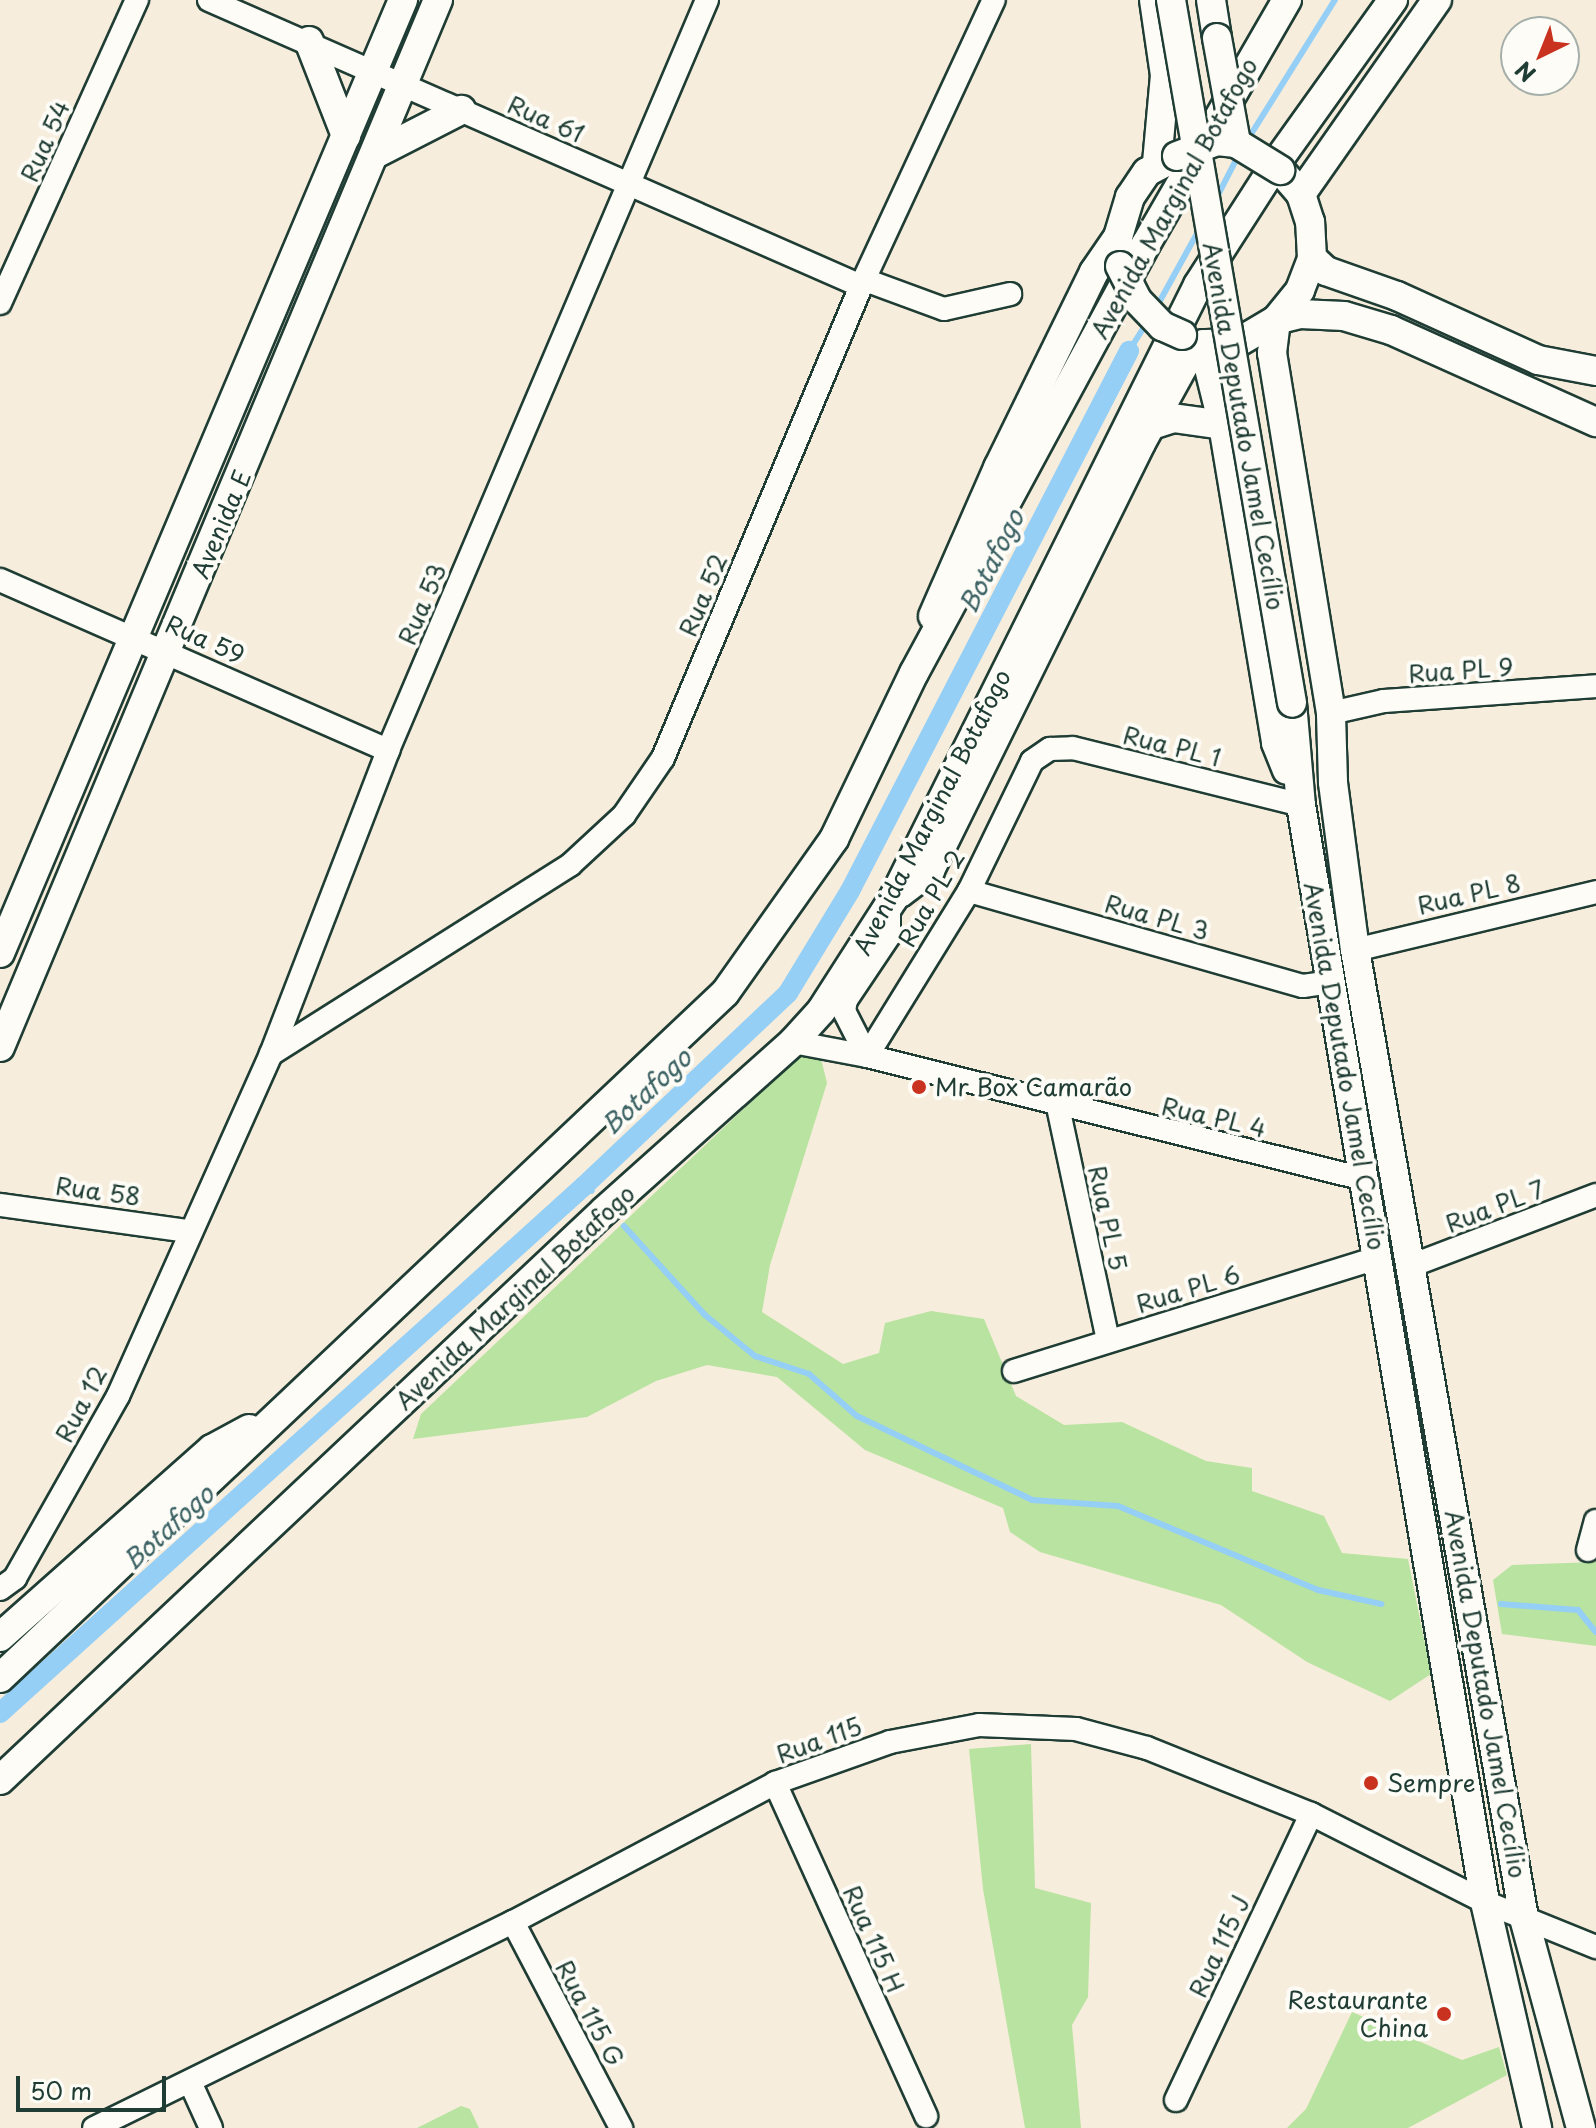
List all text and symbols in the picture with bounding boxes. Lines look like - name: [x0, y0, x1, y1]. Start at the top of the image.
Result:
- north arrow: [1500, 16, 1580, 96]
- street label: Avenida Marginal Botafogo: [1085, 53, 1263, 343]
- text: N: [1507, 54, 1542, 90]
- street label: Rua 61: [503, 89, 589, 149]
- street label: Rua 54: [15, 96, 75, 186]
- street label: Avenida Deputado Jamel Cecílio: [1197, 239, 1291, 613]
- street label: Avenida E: [185, 466, 257, 582]
- water label: Botafogo: [952, 504, 1030, 618]
- street label: Rua 52: [673, 550, 733, 640]
- street label: Rua 53: [392, 559, 452, 649]
- street label: Rua 59: [161, 609, 249, 669]
- street label: Rua PL 9: [1408, 652, 1514, 688]
- street label: Avenida Marginal Botafogo: [848, 665, 1016, 959]
- street label: Rua PL 1: [1120, 720, 1224, 772]
- street label: Rua PL 2: [892, 845, 970, 951]
- street label: Rua PL 8: [1415, 868, 1523, 920]
- street label: Avenida Deputado Jamel Cecílio: [1298, 879, 1392, 1253]
- street label: Rua PL 3: [1102, 889, 1212, 945]
- water label: Botafogo: [595, 1042, 697, 1140]
- place label: Mr Box Camarão: [935, 1073, 1135, 1101]
- marker: Mr Box Camarão: [910, 1078, 928, 1096]
- street label: Rua PL 4: [1159, 1091, 1269, 1143]
- street label: Rua PL 5: [1083, 1164, 1133, 1272]
- street label: Rua 58: [54, 1171, 142, 1211]
- street label: Rua PL 7: [1442, 1174, 1548, 1238]
- street label: Avenida Marginal Botafogo: [390, 1179, 640, 1415]
- street label: Rua PL 6: [1133, 1260, 1243, 1318]
- street label: Rua 12: [49, 1361, 113, 1447]
- water label: Botafogo: [116, 1478, 220, 1576]
- street label: Avenida Deputado Jamel Cecílio: [1439, 1507, 1533, 1881]
- street label: Rua 115: [772, 1711, 866, 1769]
- place label: Sempre: [1387, 1769, 1476, 1797]
- marker: Sempre: [1362, 1774, 1380, 1792]
- street label: Rua 115 H: [837, 1880, 911, 1998]
- street label: Rua 115 J: [1182, 1889, 1256, 2003]
- street label: Rua 115 G: [550, 1954, 630, 2072]
- place label: Restaurante China: [1287, 1986, 1428, 2042]
- marker: Restaurante China: [1435, 2005, 1453, 2023]
- scale bar: [20, 2060, 170, 2110]
- text: 50 m: [30, 2072, 92, 2108]

